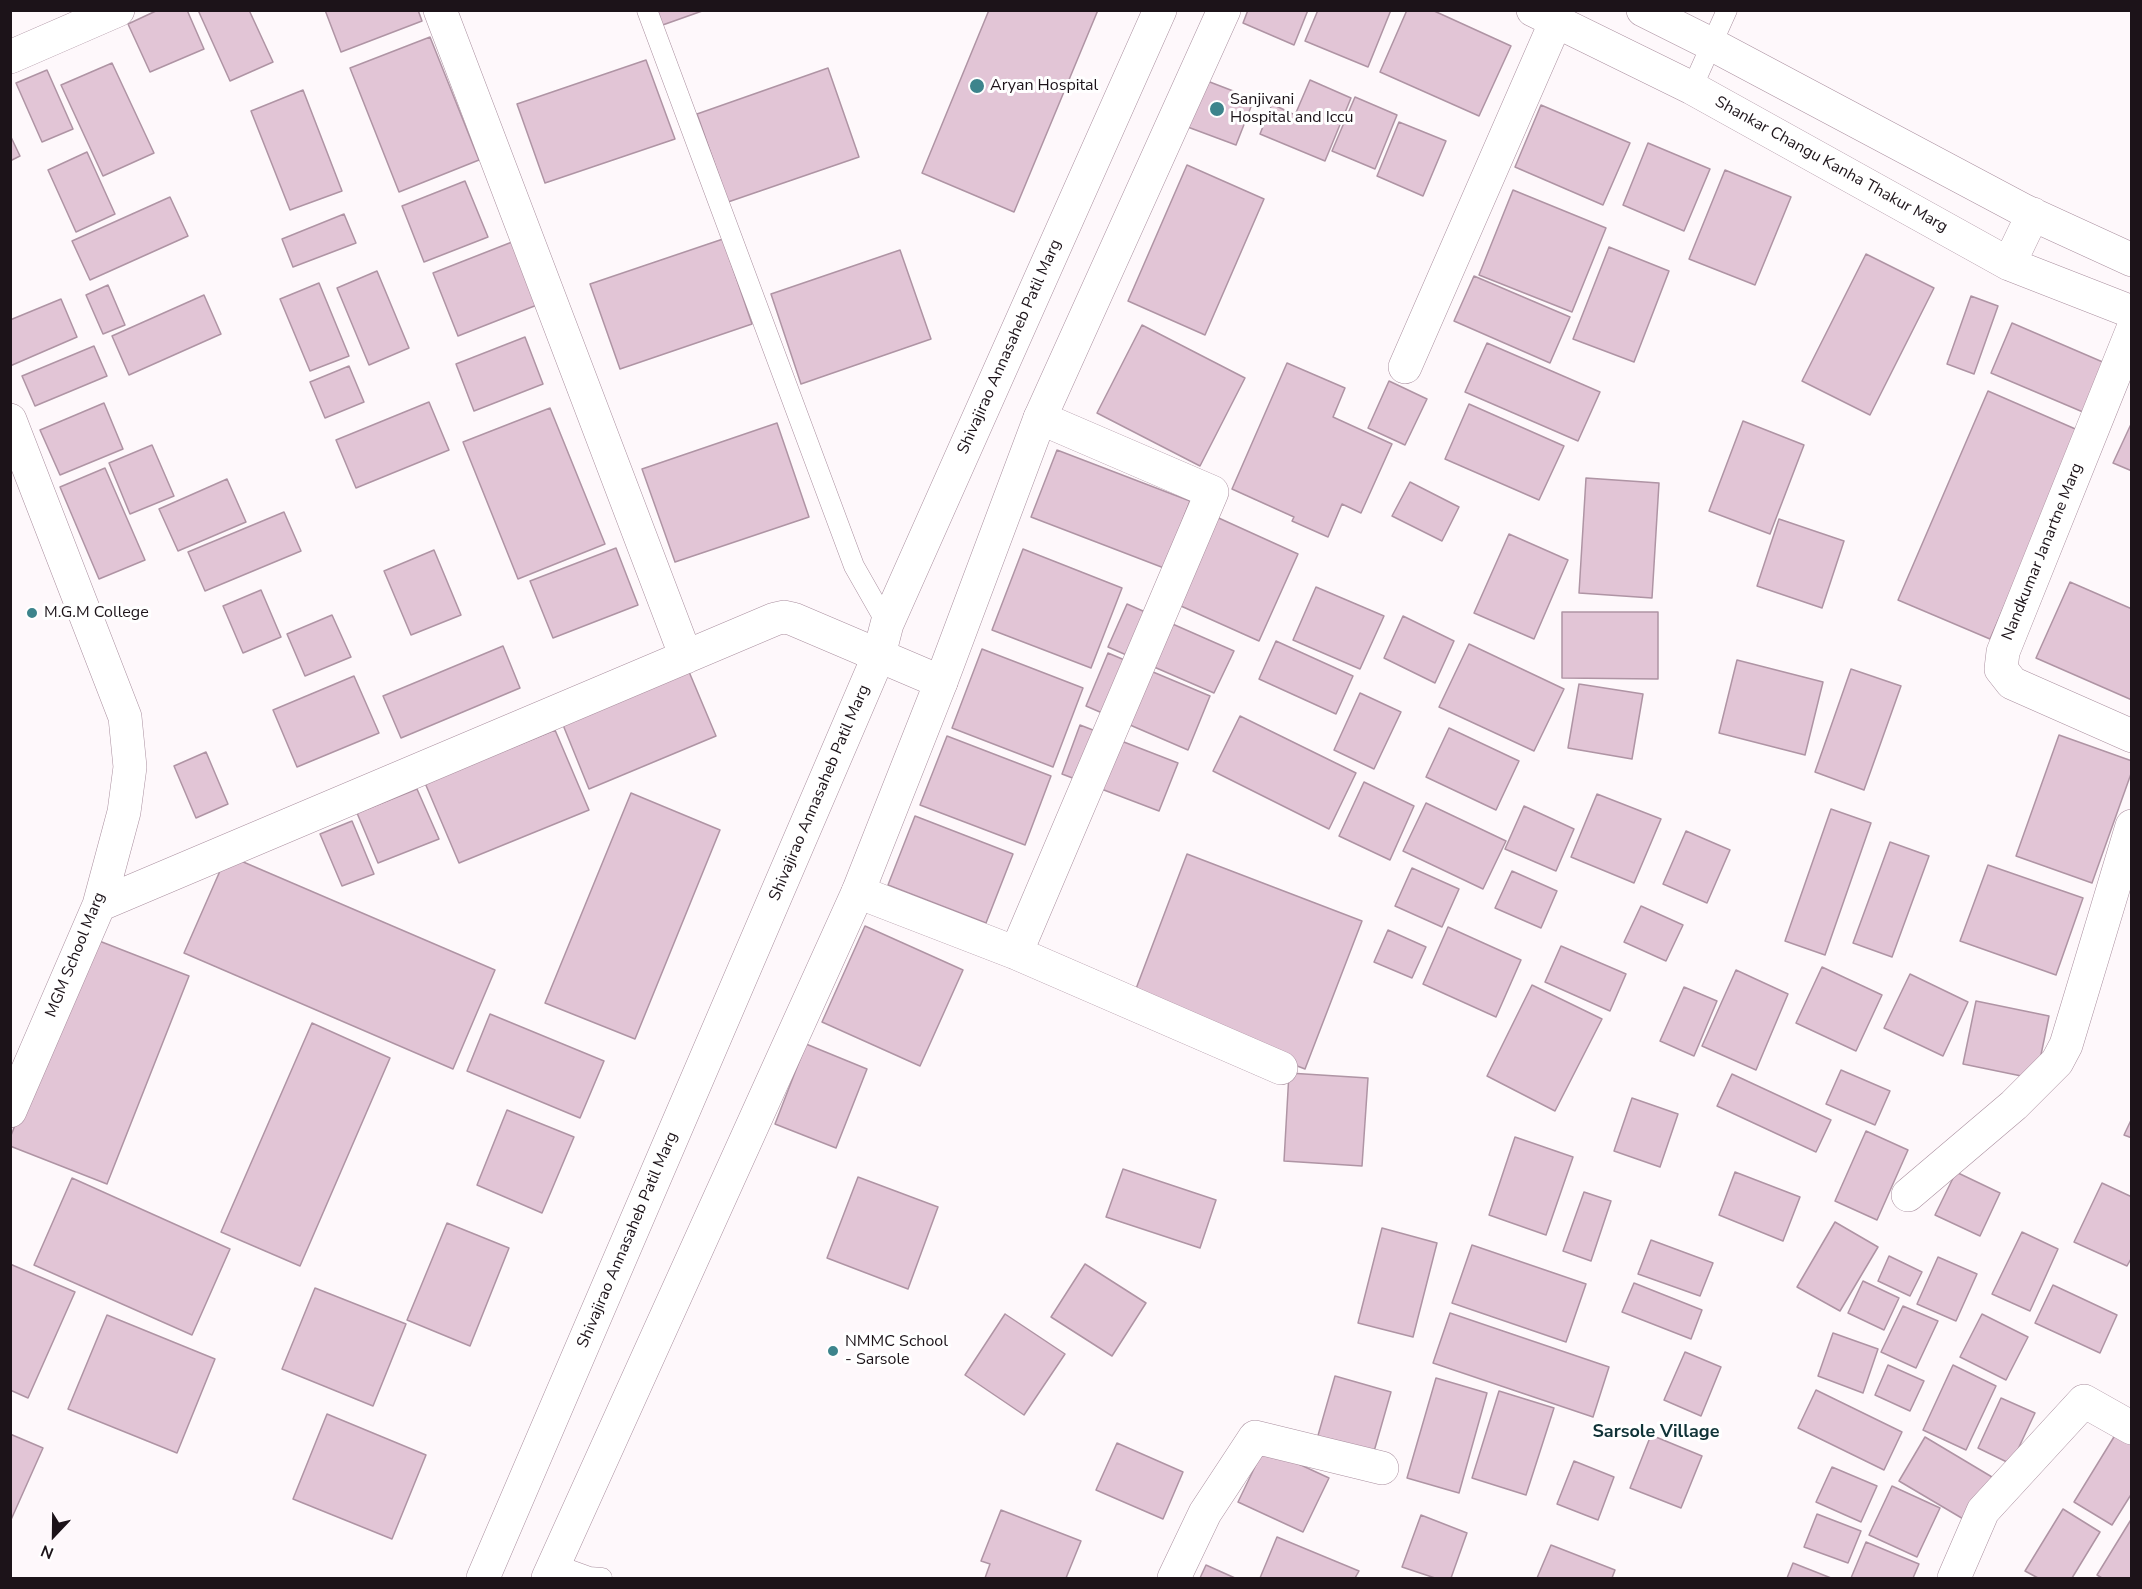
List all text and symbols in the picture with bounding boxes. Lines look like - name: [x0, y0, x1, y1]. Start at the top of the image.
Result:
- place label: Aryan Hospital: [990, 76, 1098, 96]
- marker: Aryan Hospital: [968, 77, 986, 95]
- place label: Sanjivani Hospital and Iccu: [1230, 90, 1353, 128]
- street label: Shankar Changu Kanha Thakur Marg: [1711, 93, 1951, 237]
- marker: Sanjivani Hospital and Iccu: [1208, 100, 1226, 118]
- street label: Shivajirao Annasaheb Patil Marg: [954, 237, 1066, 457]
- street label: Nandkumar Janartne Marg: [1999, 461, 2087, 643]
- place label: M.G.M College: [44, 603, 149, 623]
- marker: M.G.M College: [25, 606, 39, 620]
- street label: Shivajirao Annasaheb Patil Marg: [766, 682, 874, 904]
- street label: MGM School Marg: [42, 890, 110, 1020]
- street label: Shivajirao Annasaheb Patil Marg: [574, 1129, 682, 1351]
- place label: NMMC School - Sarsole: [845, 1332, 948, 1370]
- marker: NMMC School - Sarsole: [826, 1344, 840, 1358]
- district label: Sarsole Village: [1593, 1422, 1719, 1444]
- north arrow: [24, 1505, 84, 1565]
- text: N: [38, 1539, 57, 1564]

